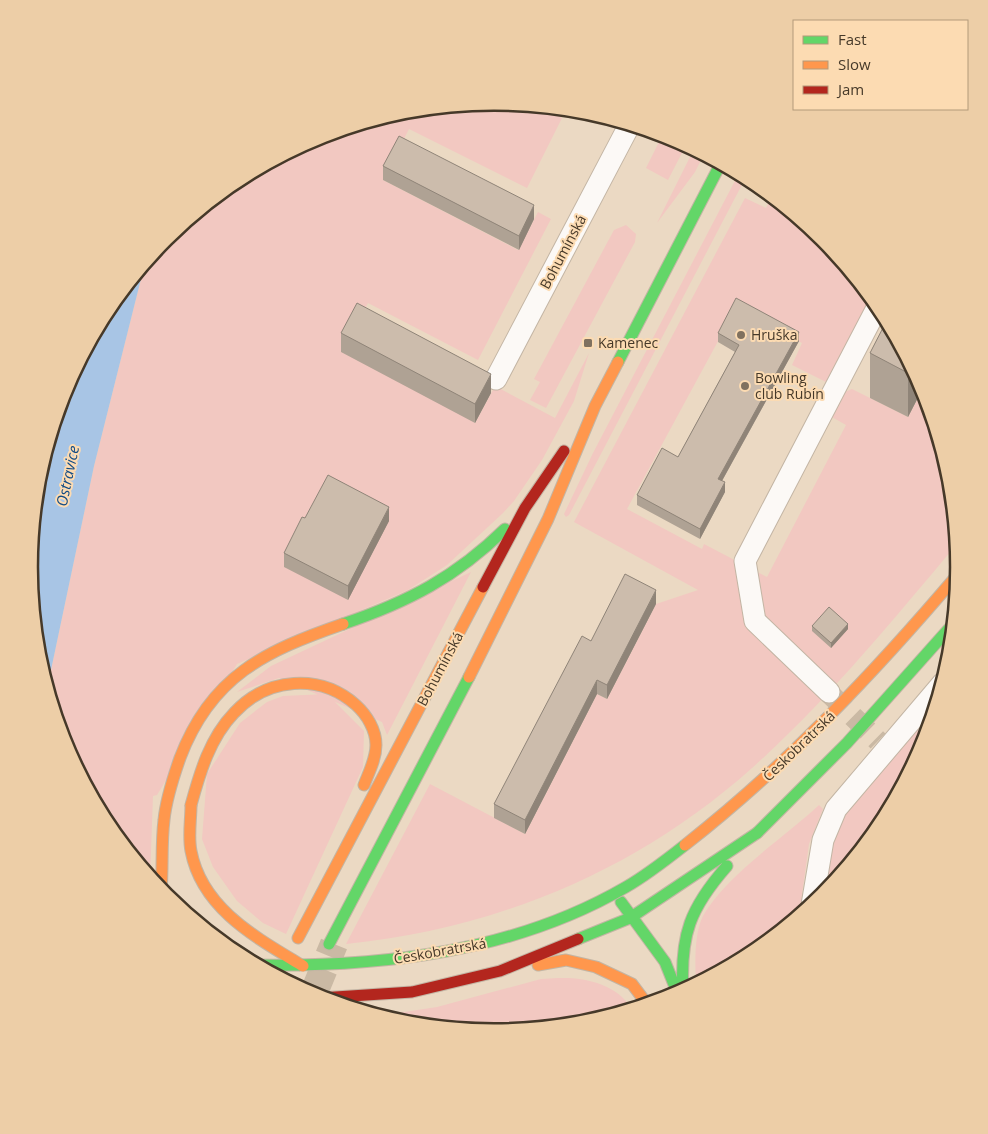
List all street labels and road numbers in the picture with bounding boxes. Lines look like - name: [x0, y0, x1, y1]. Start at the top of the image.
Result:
- street label: Bohumínská: [535, 211, 590, 292]
- street label: Bohumínská: [412, 628, 467, 709]
- street label: Českobratrská: [758, 706, 839, 785]
- street label: Českobratrská: [392, 933, 488, 968]

